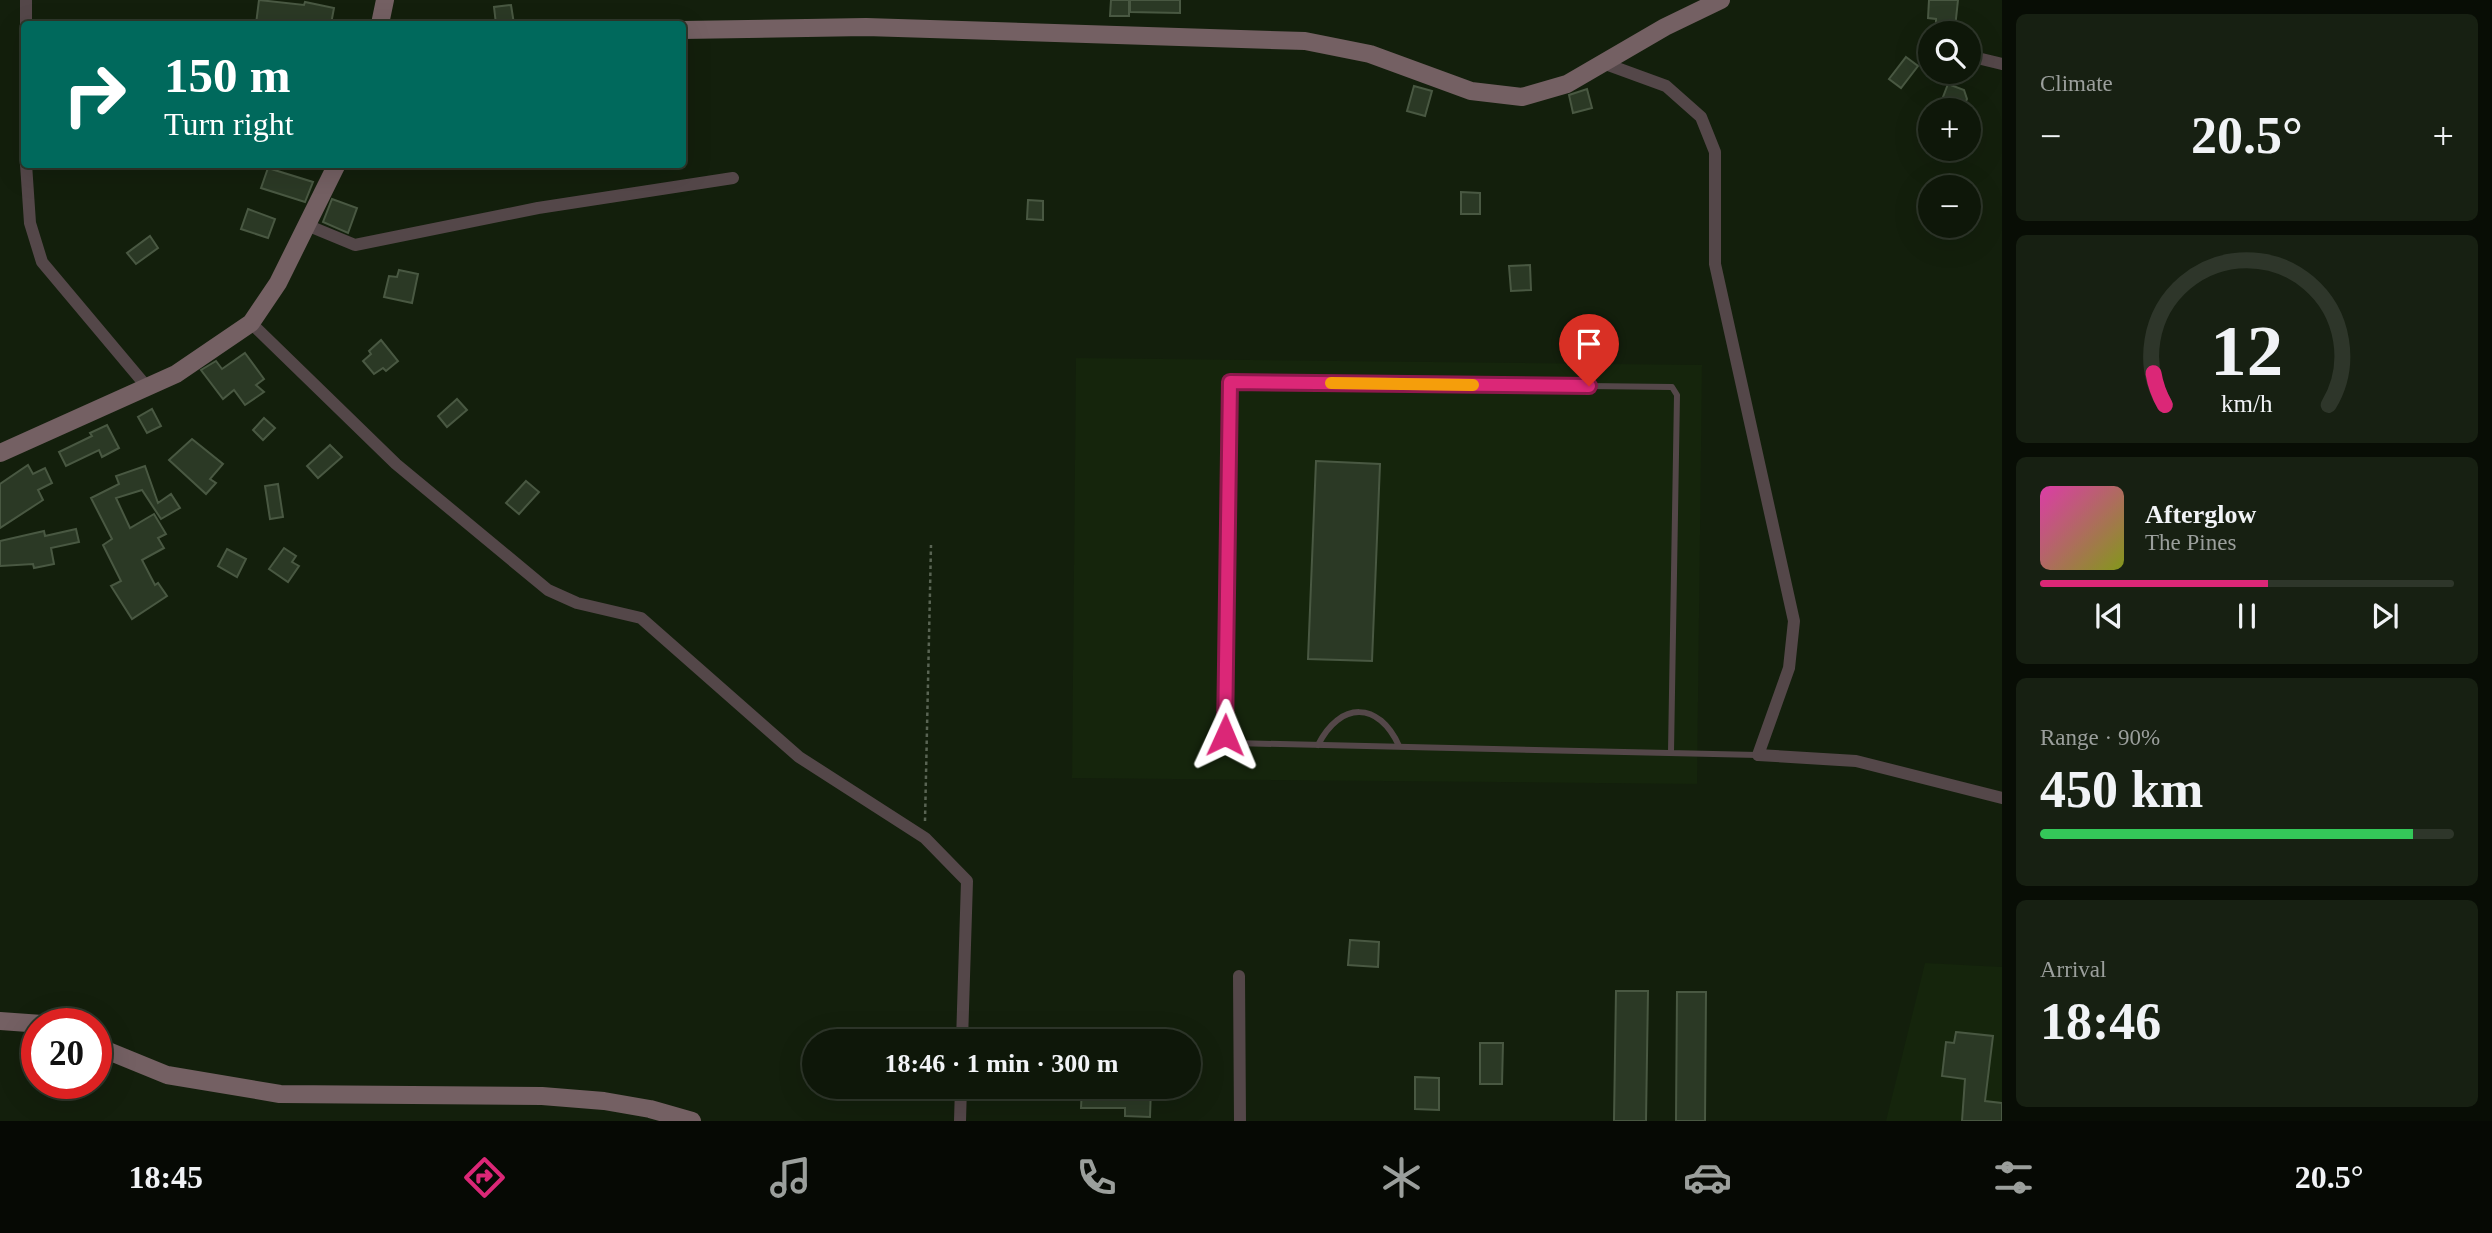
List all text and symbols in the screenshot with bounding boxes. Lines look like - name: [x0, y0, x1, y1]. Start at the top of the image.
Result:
- map controls: [1918, 21, 1981, 238]
- button: search: [1918, 21, 1981, 84]
- text: 150 m: [164, 48, 291, 103]
- icon: right: [49, 49, 140, 140]
- text: Climate: [2040, 71, 2113, 96]
- button: +: [1918, 98, 1981, 161]
- text: Turn right: [164, 106, 294, 142]
- text: 20.5°: [2191, 107, 2303, 164]
- text: −: [2040, 115, 2061, 157]
- text: +: [2433, 115, 2454, 157]
- button: −: [1918, 175, 1981, 238]
- text: 12: [2211, 311, 2283, 392]
- pin: [1559, 314, 1619, 386]
- icon: arrive: [1570, 325, 1608, 363]
- text: km/h: [2221, 390, 2273, 417]
- text: Afterglow: [2145, 500, 2256, 529]
- text: The Pines: [2145, 530, 2236, 555]
- icon: previous: [2090, 597, 2128, 635]
- icon: pause: [2228, 597, 2266, 635]
- icon: next: [2366, 597, 2404, 635]
- position arrow: [1188, 698, 1262, 772]
- text: Range · 90%: [2040, 725, 2160, 750]
- text: 450 km: [2040, 761, 2203, 818]
- text: Arrival: [2040, 957, 2106, 982]
- text: 18:46: [2040, 993, 2161, 1050]
- speed limit sign: 20: [21, 1008, 112, 1099]
- text: 18:46 · 1 min · 300 m: [885, 1049, 1119, 1078]
- icon: directions: [460, 1153, 509, 1202]
- icon: music: [766, 1153, 815, 1202]
- icon: phone: [1072, 1153, 1121, 1202]
- icon: climate: [1377, 1153, 1426, 1202]
- icon: car: [1683, 1153, 1732, 1202]
- icon: filters: [1989, 1153, 2038, 1202]
- text: 18:45: [128, 1159, 203, 1195]
- text: 20.5°: [2295, 1159, 2364, 1195]

